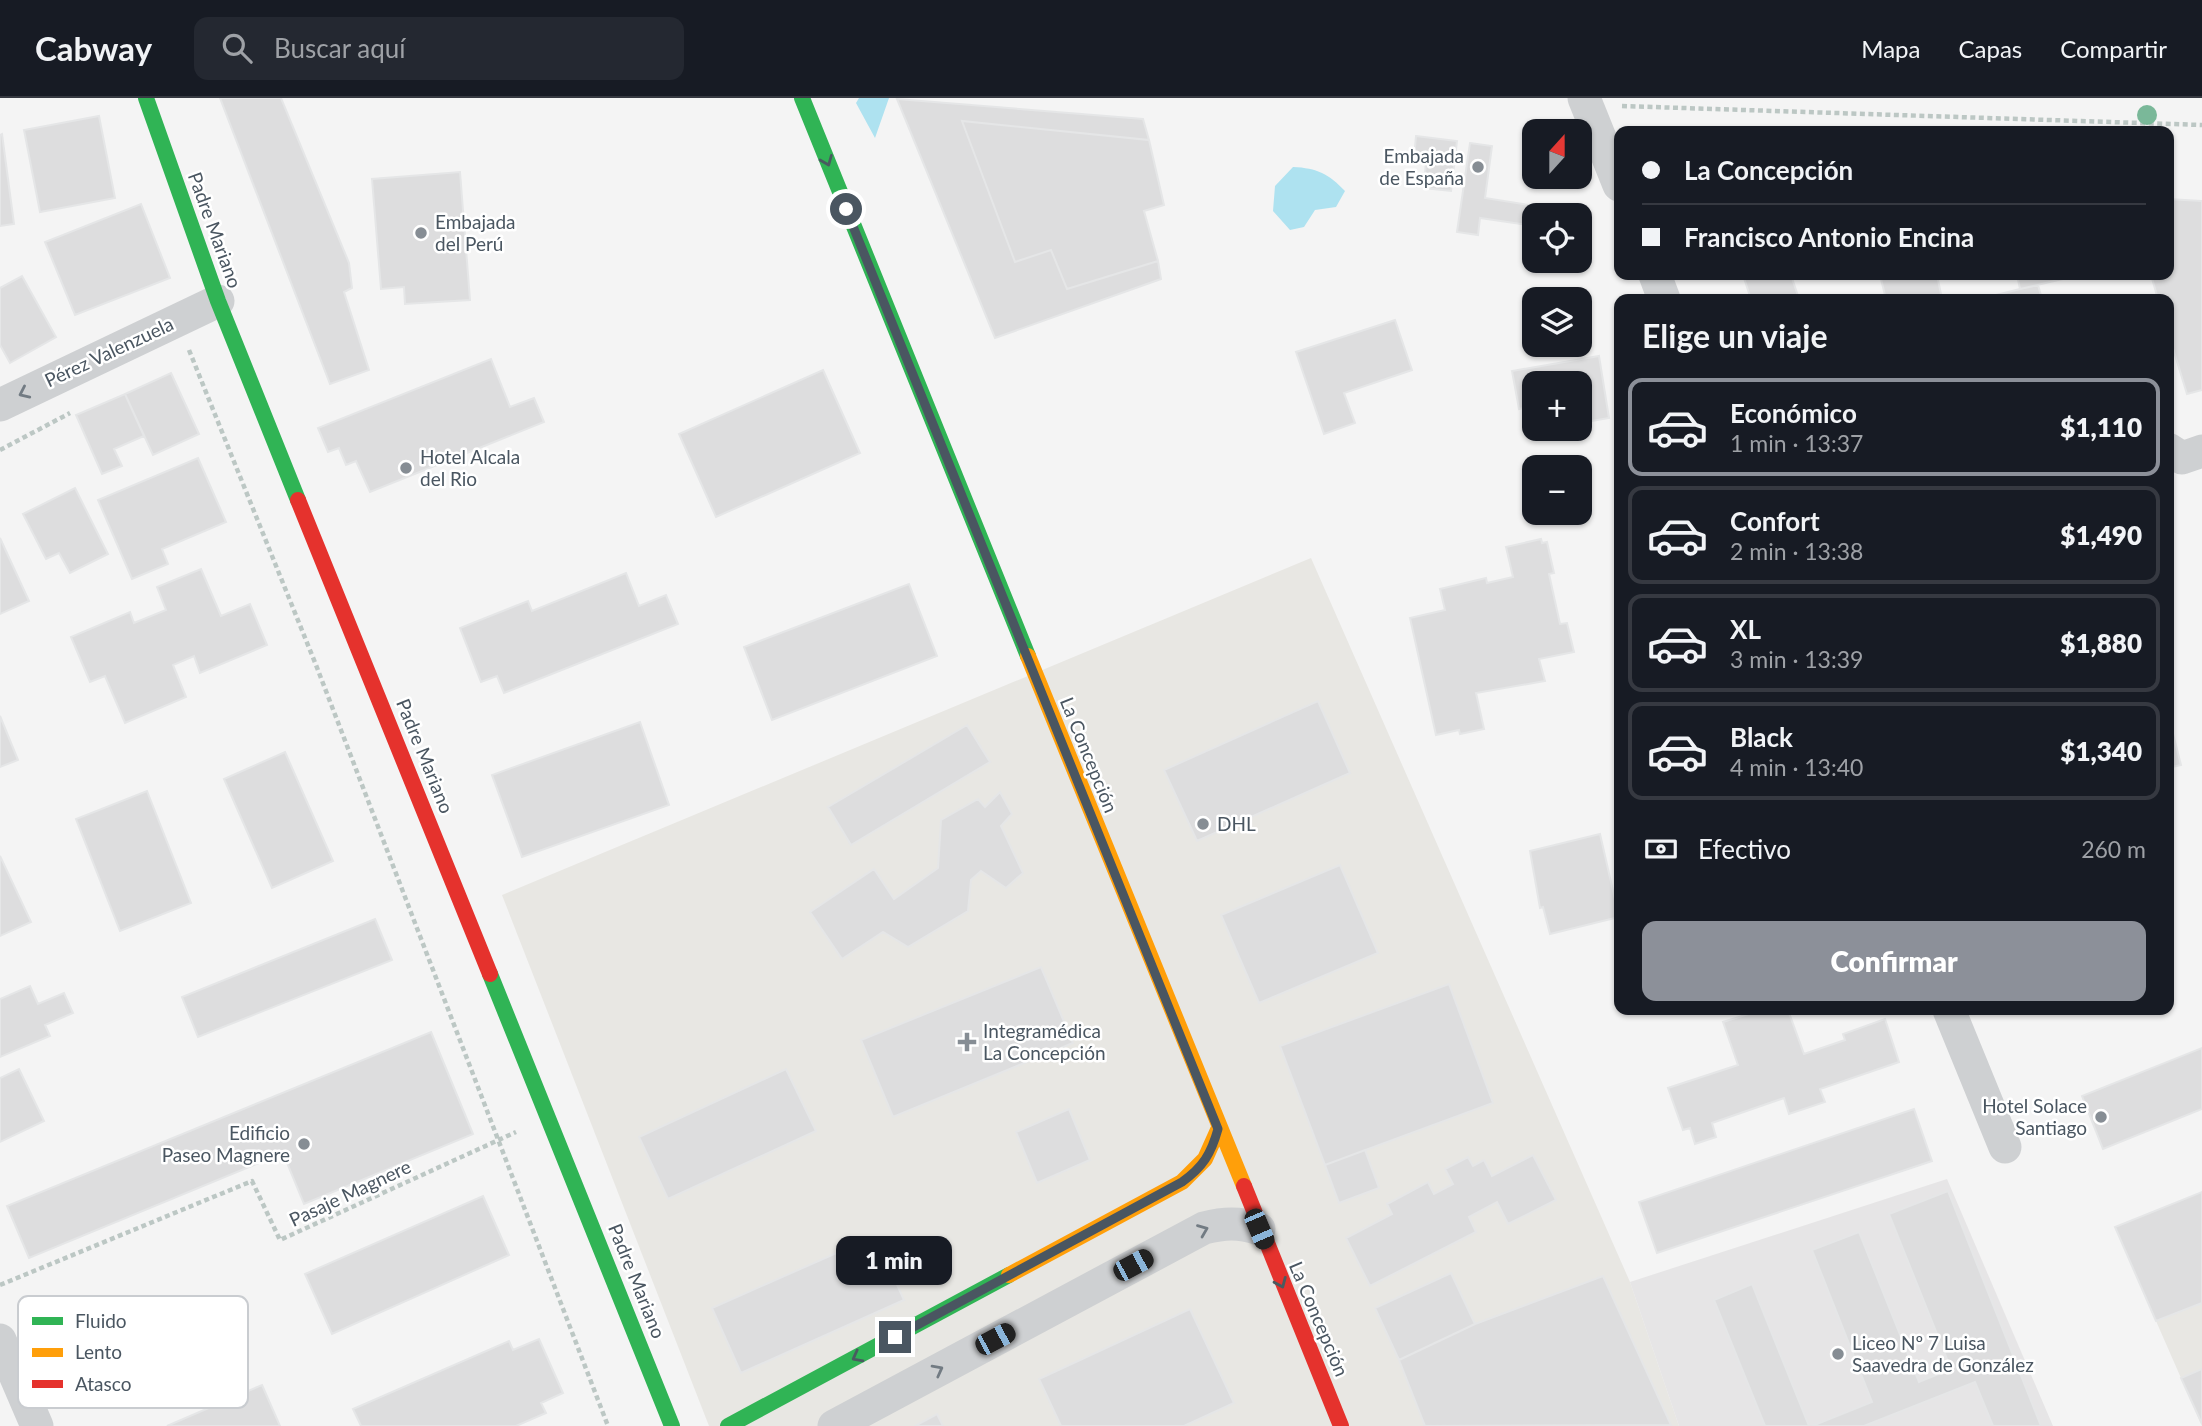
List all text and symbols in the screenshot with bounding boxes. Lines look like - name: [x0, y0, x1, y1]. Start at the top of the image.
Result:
- search box: [194, 17, 684, 80]
- text: Cabway: [35, 28, 152, 68]
- icon: search: [218, 29, 256, 67]
- text: Buscar aquí: [274, 32, 405, 64]
- text: Mapa: [1861, 34, 1920, 63]
- text: Capas: [1958, 34, 2022, 63]
- text: Compartir: [2060, 34, 2167, 63]
- north arrow: [1522, 119, 1592, 189]
- map controls: [1522, 119, 1592, 525]
- place label: Embajada de España: [1379, 144, 1464, 189]
- one-way arrow: [819, 154, 833, 167]
- text: La Concepción: [1684, 154, 1853, 186]
- marker: Embajada de España: [1470, 159, 1486, 175]
- street label: Padre Mariano: [184, 169, 247, 291]
- route start: [830, 193, 862, 225]
- button: locate: [1522, 203, 1592, 273]
- place label: Embajada del Perú: [435, 210, 516, 255]
- text: Francisco Antonio Encina: [1684, 221, 1974, 253]
- marker: Embajada del Perú: [413, 225, 429, 241]
- button: layers: [1522, 287, 1592, 357]
- street label: Pérez Valenzuela: [41, 312, 177, 391]
- text: Elige un viaje: [1642, 316, 1827, 355]
- button: +: [1522, 371, 1592, 441]
- one-way arrow: [19, 385, 31, 399]
- icon: car: [1646, 396, 1709, 459]
- text: Económico: [1730, 397, 1857, 429]
- text: $1,110: [2060, 411, 2142, 443]
- text: 1 min · 13:37: [1730, 429, 1863, 457]
- place label: Hotel Alcala del Rio: [420, 445, 520, 490]
- button: −: [1522, 455, 1592, 525]
- marker: Hotel Alcala del Rio: [398, 460, 414, 476]
- icon: car: [1646, 504, 1709, 567]
- text: Confort: [1730, 505, 1820, 537]
- text: $1,490: [2060, 519, 2142, 551]
- text: 2 min · 13:38: [1730, 537, 1863, 565]
- icon: car: [1646, 612, 1709, 675]
- text: XL: [1730, 613, 1761, 645]
- text: $1,880: [2060, 627, 2142, 659]
- text: 3 min · 13:39: [1730, 645, 1863, 673]
- street label: La Concepción: [1056, 694, 1123, 816]
- street label: Padre Mariano: [392, 695, 459, 817]
- icon: car: [1646, 720, 1709, 783]
- text: Black: [1730, 721, 1793, 753]
- text: $1,340: [2060, 735, 2142, 767]
- text: 4 min · 13:40: [1730, 753, 1863, 781]
- place label: DHL: [1217, 812, 1256, 835]
- marker: DHL: [1195, 816, 1211, 832]
- icon: cash: [1642, 830, 1680, 868]
- text: Efectivo: [1698, 833, 1791, 865]
- text: 260 m: [2081, 835, 2146, 863]
- button: Confirmar: [1642, 921, 2146, 1001]
- place label: Integramédica La Concepción: [983, 1019, 1106, 1064]
- marker: Integramédica La Concepción: [957, 1032, 977, 1052]
- place label: Hotel Solace Santiago: [1982, 1094, 2087, 1139]
- marker: Hotel Solace Santiago: [2093, 1109, 2109, 1125]
- place label: Edificio Paseo Magnere: [162, 1121, 290, 1166]
- marker: Edificio Paseo Magnere: [296, 1136, 312, 1152]
- street label: Pasaje Magnere: [285, 1154, 414, 1231]
- car: [1242, 1206, 1277, 1252]
- street label: Padre Mariano: [604, 1220, 671, 1342]
- one-way arrow: [1197, 1224, 1209, 1238]
- callout: 1 min: [837, 1236, 953, 1284]
- text: 1 min: [865, 1246, 923, 1274]
- car: [1110, 1246, 1157, 1284]
- street label: La Concepción: [1285, 1258, 1354, 1380]
- one-way arrow: [1273, 1277, 1287, 1289]
- legend: [18, 1296, 248, 1408]
- text: Fluido: [75, 1309, 127, 1332]
- car: [972, 1320, 1019, 1358]
- route end: [879, 1321, 911, 1353]
- place label: Liceo Nº 7 Luisa Saavedra de González: [1852, 1331, 2034, 1376]
- text: Lento: [75, 1340, 122, 1363]
- marker: Liceo Nº 7 Luisa Saavedra de González: [1830, 1346, 1846, 1362]
- one-way arrow: [852, 1349, 864, 1362]
- one-way arrow: [930, 1365, 943, 1379]
- text: Atasco: [75, 1372, 131, 1395]

